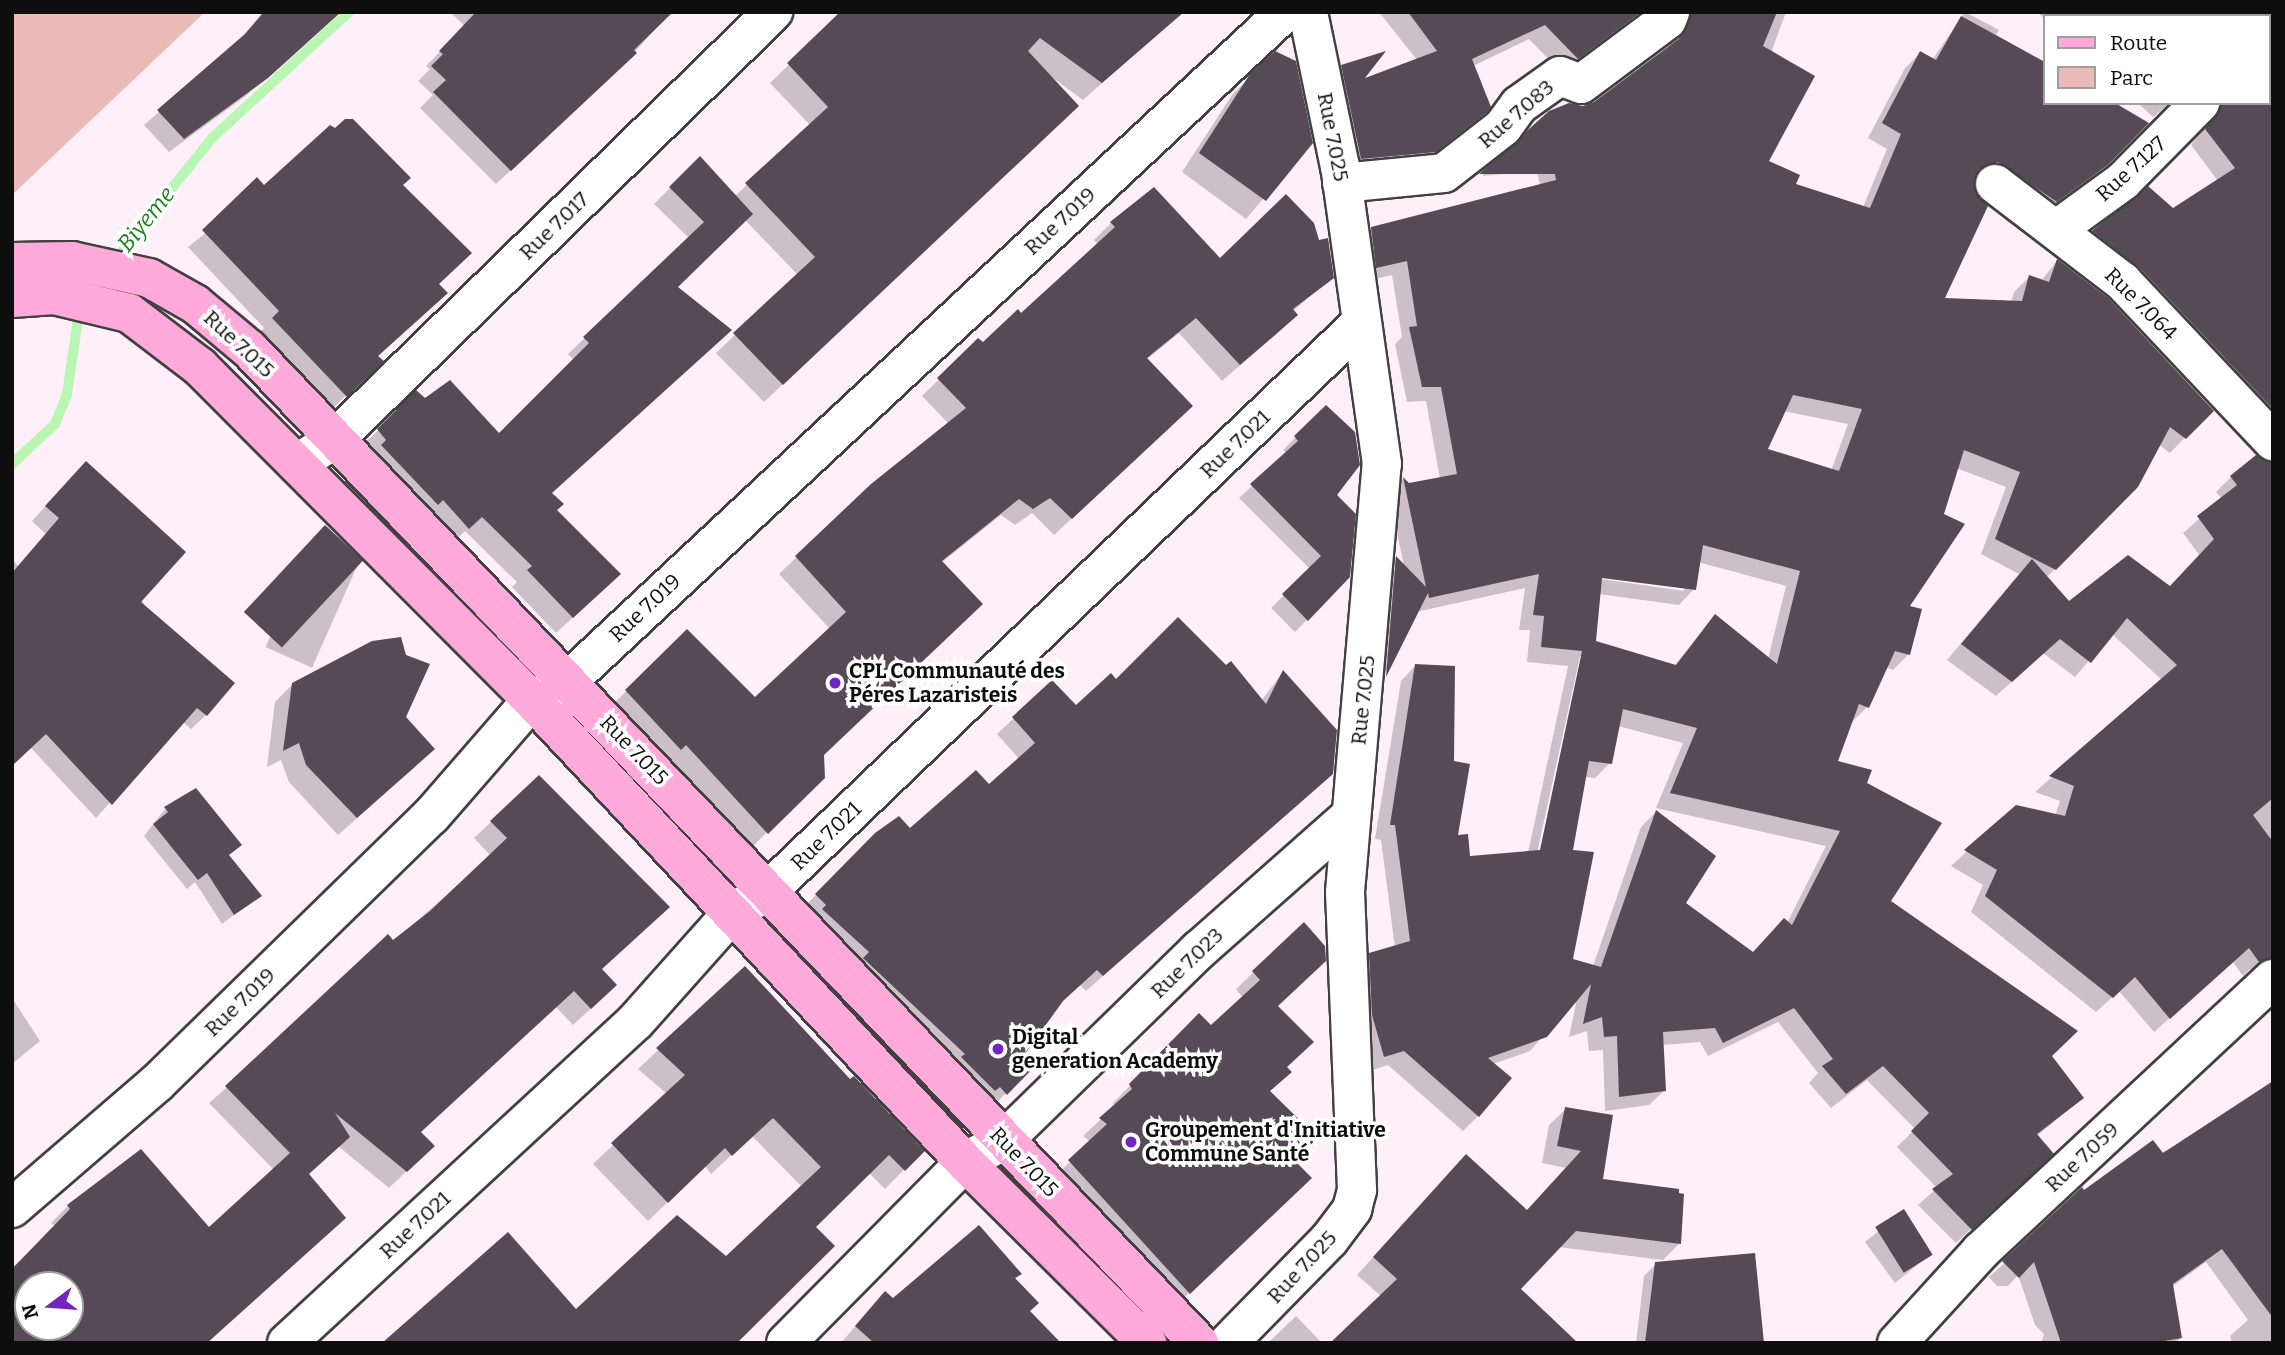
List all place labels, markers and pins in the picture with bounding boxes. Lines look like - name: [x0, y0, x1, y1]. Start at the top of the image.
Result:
- place label: CPL Communauté des Péres Lazaristeis: [849, 658, 1065, 708]
- marker: CPL Communauté des Péres Lazaristeis: [827, 675, 843, 691]
- place label: Digital generation Academy: [1012, 1024, 1218, 1074]
- marker: Digital generation Academy: [990, 1041, 1006, 1057]
- place label: Groupement d'Initiative Commune Santé: [1145, 1117, 1386, 1167]
- marker: Groupement d'Initiative Commune Santé: [1123, 1134, 1139, 1150]

